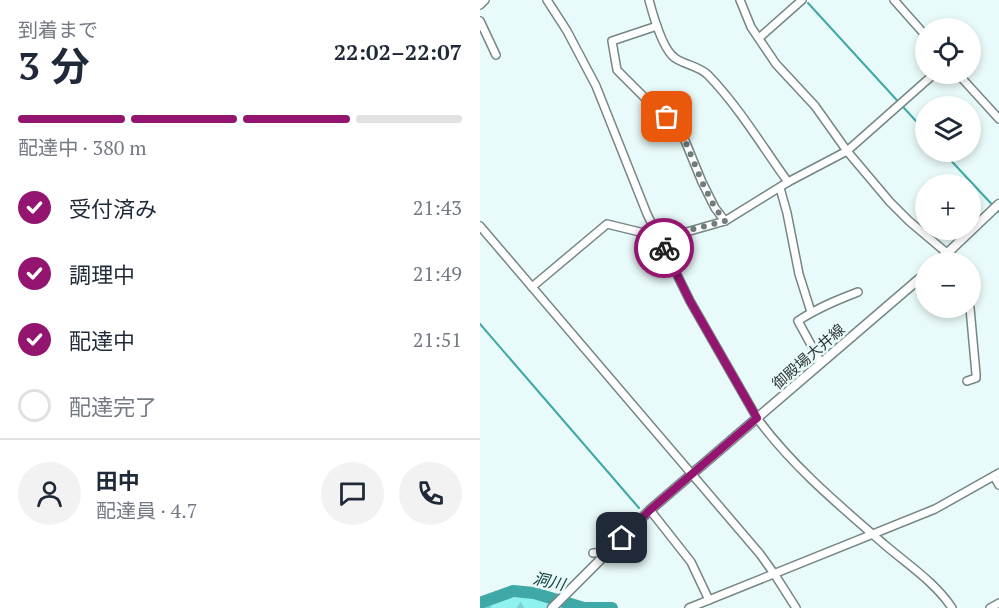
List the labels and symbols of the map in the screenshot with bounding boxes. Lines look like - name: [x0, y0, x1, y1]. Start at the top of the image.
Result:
- pin: [641, 91, 692, 142]
- courier: [634, 218, 694, 278]
- street label: 御殿場大井線: [767, 319, 849, 393]
- pin: [596, 512, 647, 563]
- water label: 洞川: [531, 567, 569, 596]

